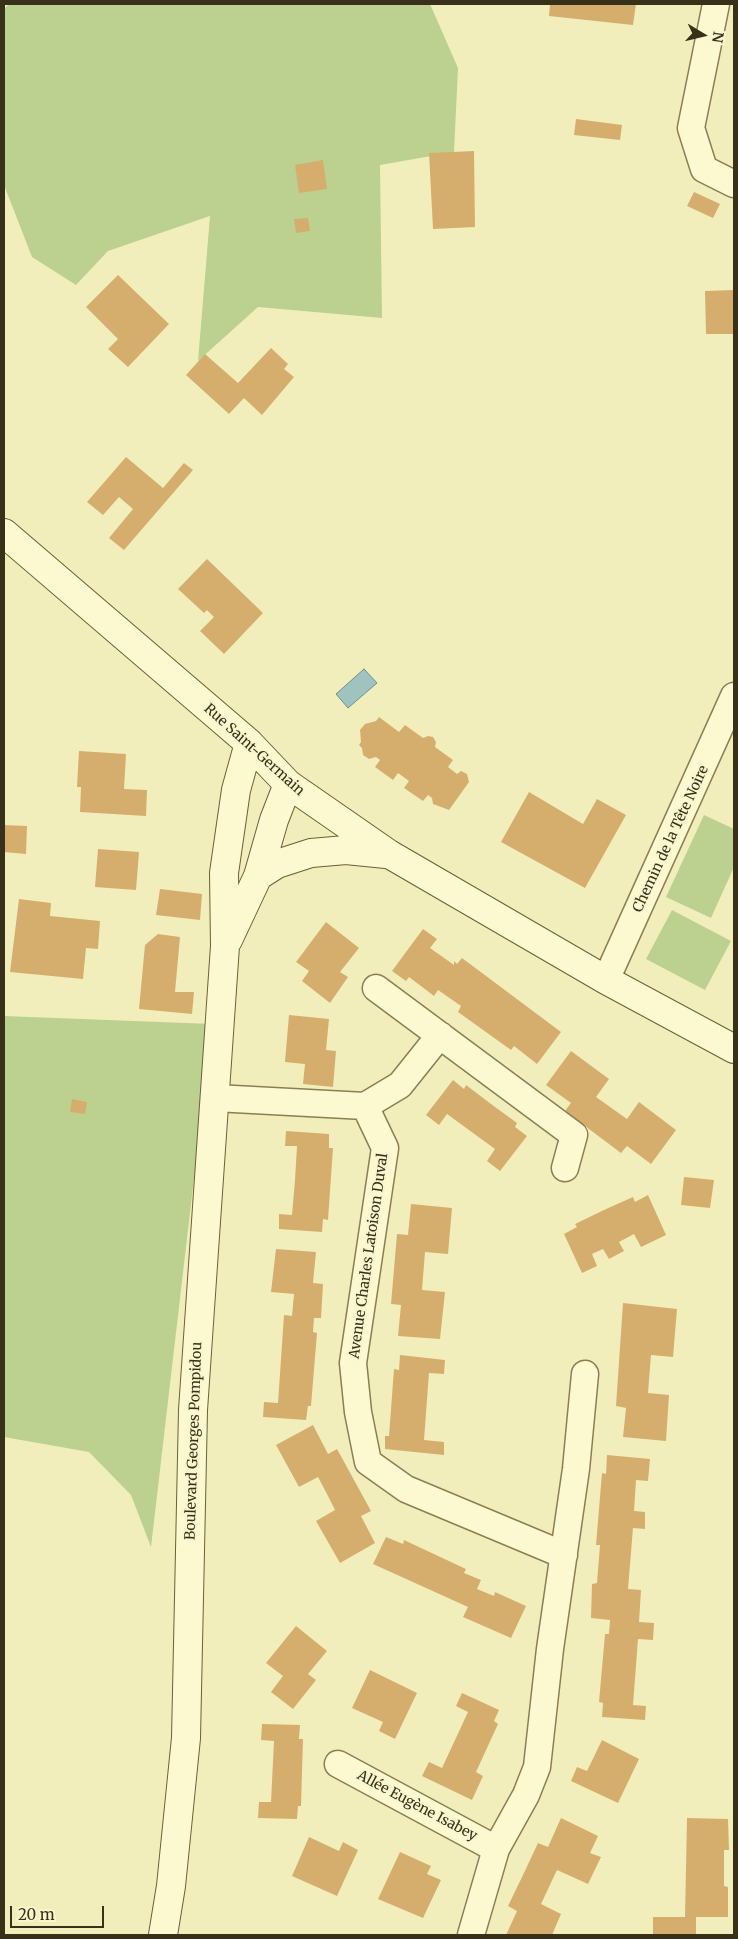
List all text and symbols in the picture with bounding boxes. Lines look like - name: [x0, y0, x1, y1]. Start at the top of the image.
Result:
- north arrow: [678, 10, 728, 60]
- text: N: [708, 30, 728, 44]
- street label: Rue Saint-Germain: [200, 701, 308, 799]
- street label: Chemin de la Tête Noire: [630, 763, 712, 915]
- street label: Avenue Charles Latoison Duval: [346, 1152, 392, 1360]
- street label: Boulevard Georges Pompidou: [182, 1341, 206, 1541]
- street label: Allée Eugène Isabey: [354, 1767, 480, 1845]
- scale bar: [12, 1896, 106, 1928]
- text: 20 m: [18, 1905, 55, 1924]

